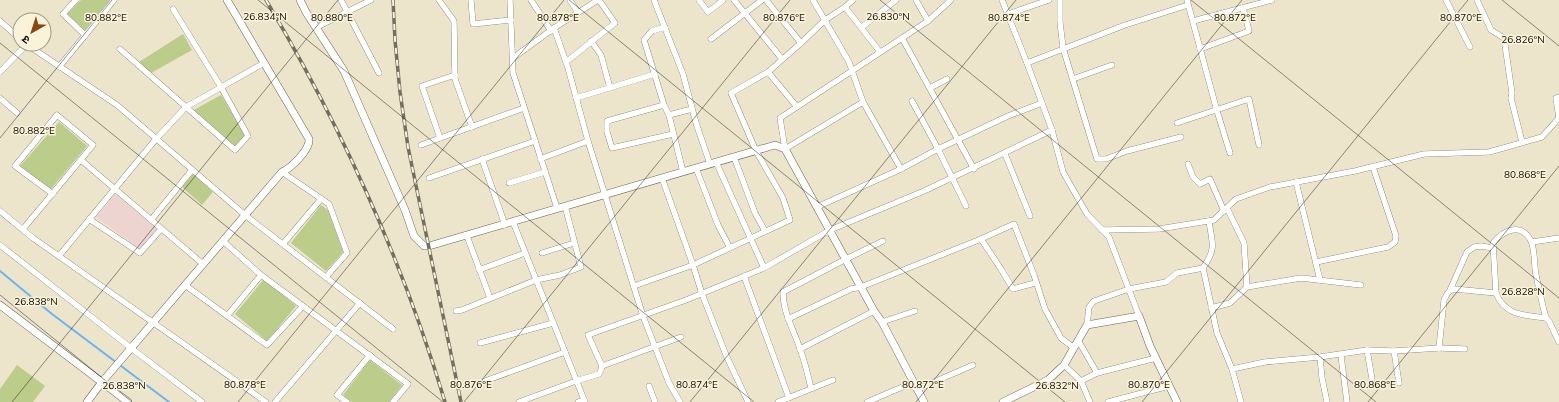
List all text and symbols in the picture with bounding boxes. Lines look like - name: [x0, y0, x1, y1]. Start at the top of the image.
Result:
- text: 26.834°N: [243, 10, 287, 23]
- text: 26.830°N: [866, 10, 910, 23]
- text: 80.882°E: [85, 11, 127, 24]
- text: 80.880°E: [311, 11, 353, 24]
- text: 80.878°E: [537, 11, 579, 24]
- text: 80.876°E: [763, 11, 805, 24]
- text: 80.874°E: [988, 11, 1030, 24]
- text: 80.872°E: [1214, 11, 1256, 24]
- text: 80.870°E: [1440, 11, 1482, 24]
- north arrow: [12, 12, 52, 52]
- text: उ: [18, 32, 33, 47]
- text: 26.826°N: [1501, 33, 1545, 46]
- text: 80.882°E: [13, 124, 55, 137]
- text: 80.868°E: [1504, 168, 1546, 181]
- text: 26.828°N: [1501, 285, 1545, 298]
- text: 26.838°N: [14, 295, 58, 308]
- text: 80.878°E: [224, 378, 266, 391]
- text: 80.876°E: [450, 378, 492, 391]
- text: 80.874°E: [676, 378, 718, 391]
- text: 80.872°E: [902, 378, 944, 391]
- text: 80.870°E: [1128, 378, 1170, 391]
- text: 80.868°E: [1354, 378, 1396, 391]
- text: 26.838°N: [102, 379, 146, 392]
- text: 26.832°N: [1035, 379, 1079, 392]

